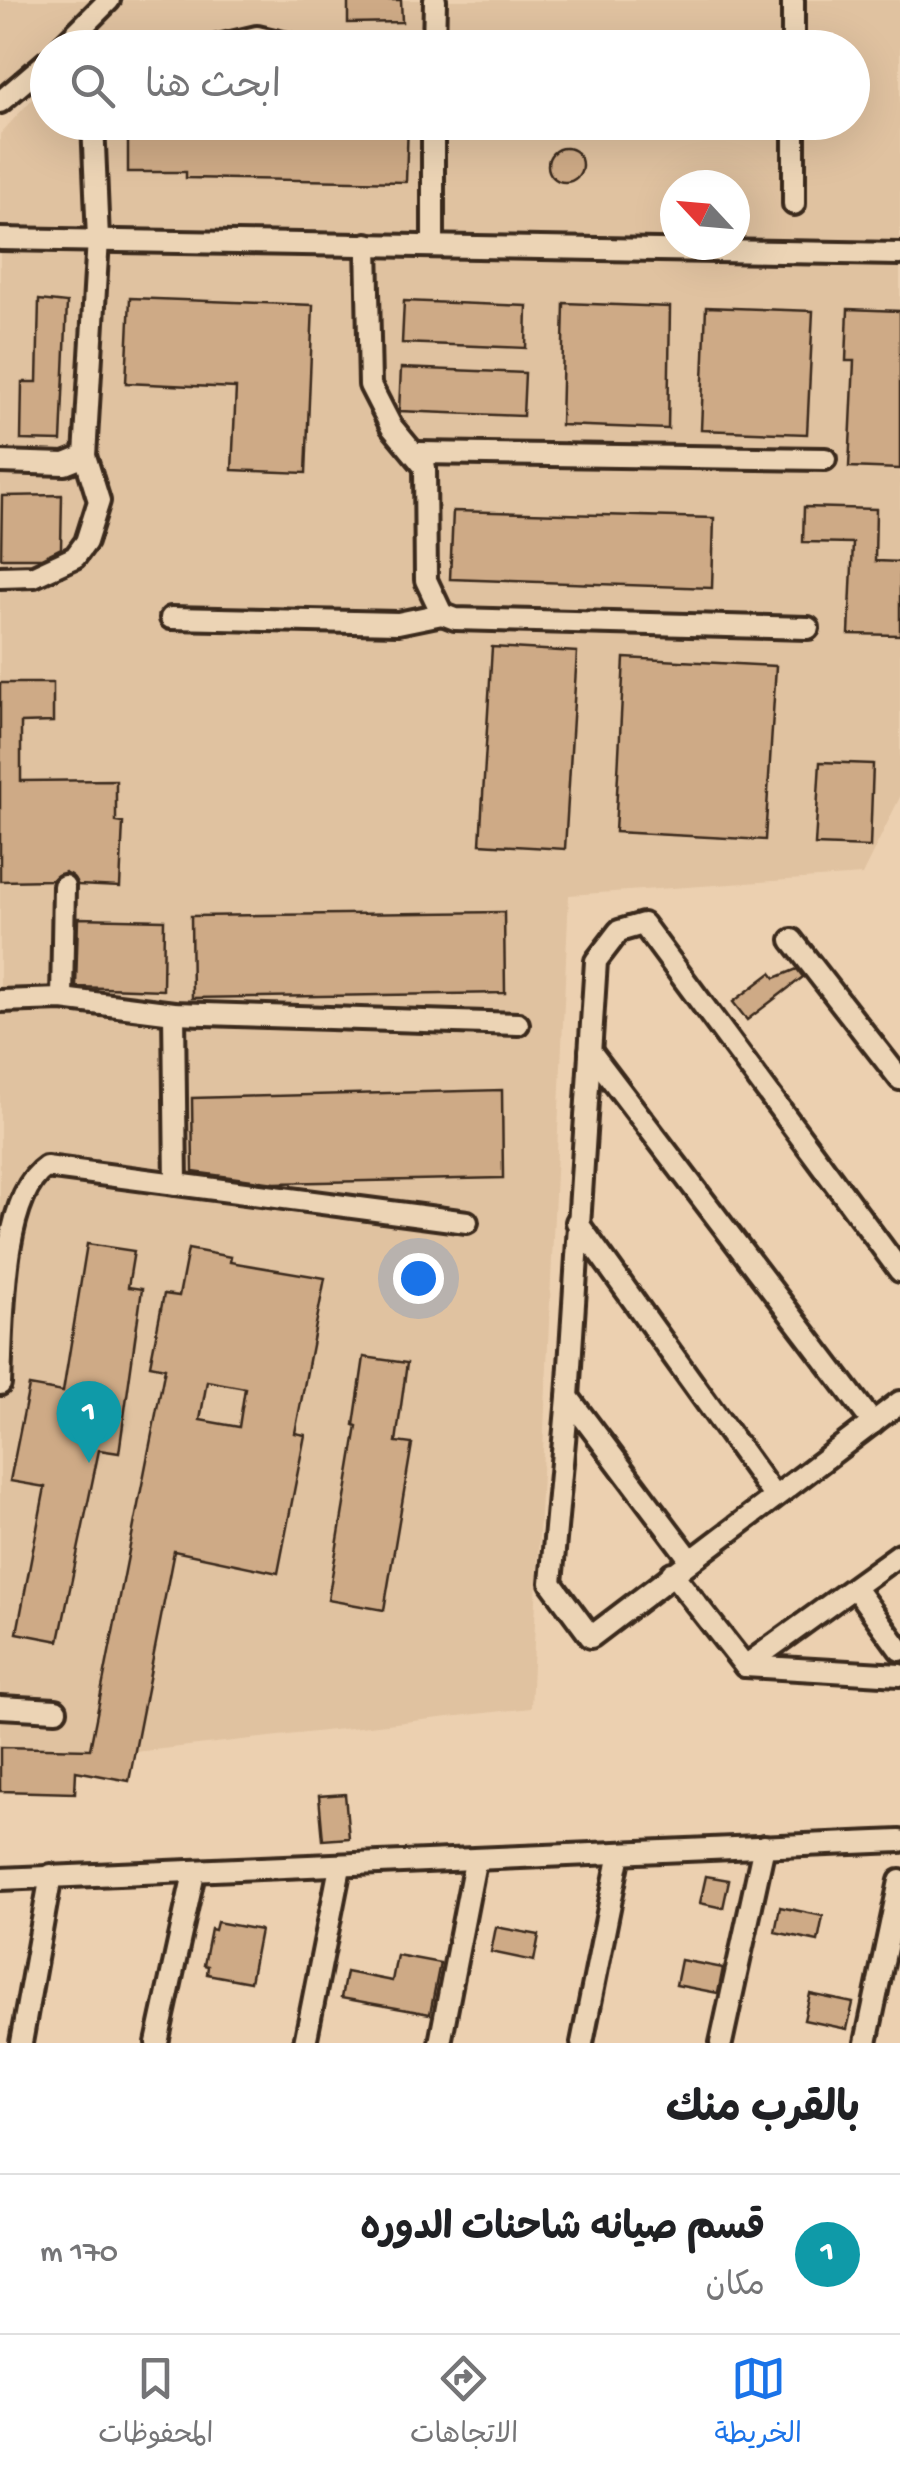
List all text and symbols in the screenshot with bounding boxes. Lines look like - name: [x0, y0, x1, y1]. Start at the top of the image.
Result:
- search box: [30, 30, 870, 140]
- icon: search: [65, 58, 120, 113]
- text: ابحث هنا: [145, 67, 281, 111]
- north arrow: [660, 170, 750, 260]
- your location: [393, 1253, 444, 1304]
- pin: 1: [56, 1380, 122, 1463]
- text: بالقرب منك: [666, 2088, 860, 2137]
- text: قسم صيانه شاحنات الدوره: [360, 2209, 765, 2253]
- text: 170 m: [40, 2235, 118, 2273]
- text: 1: [821, 2235, 834, 2273]
- text: مكان: [706, 2269, 765, 2307]
- tab: المحفوظات: [98, 2351, 214, 2457]
- tab: الاتجاهات: [410, 2351, 518, 2457]
- tab: الخريطة: [714, 2351, 802, 2457]

